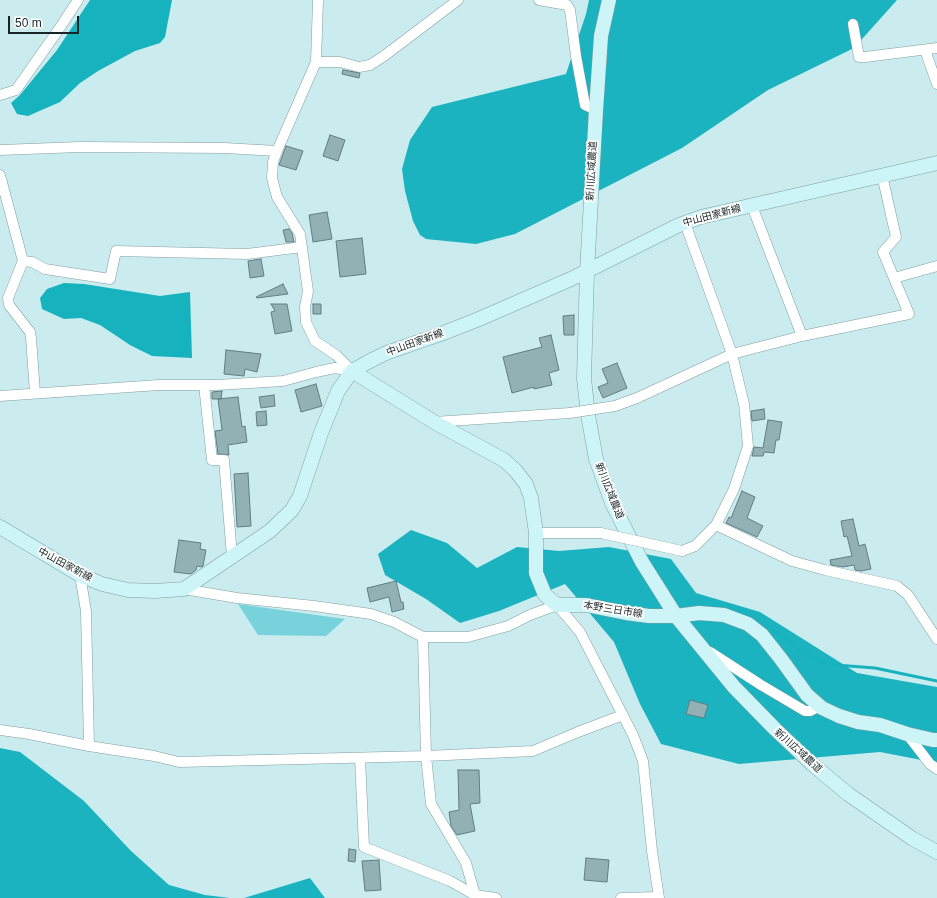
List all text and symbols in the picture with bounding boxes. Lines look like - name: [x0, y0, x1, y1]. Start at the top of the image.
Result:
- scale bar: [10, 8, 81, 34]
- text: 50 m: [15, 16, 42, 30]
- street label: 新川広域農道: [584, 141, 600, 201]
- street label: 中山田家新線: [681, 202, 743, 230]
- street label: 中山田家新線: [385, 327, 445, 359]
- street label: 新川広域農道: [592, 461, 626, 521]
- street label: 中山田家新線: [36, 546, 94, 584]
- street label: 本野三日市線: [582, 599, 644, 621]
- street label: 新川広域農道: [772, 726, 824, 776]

